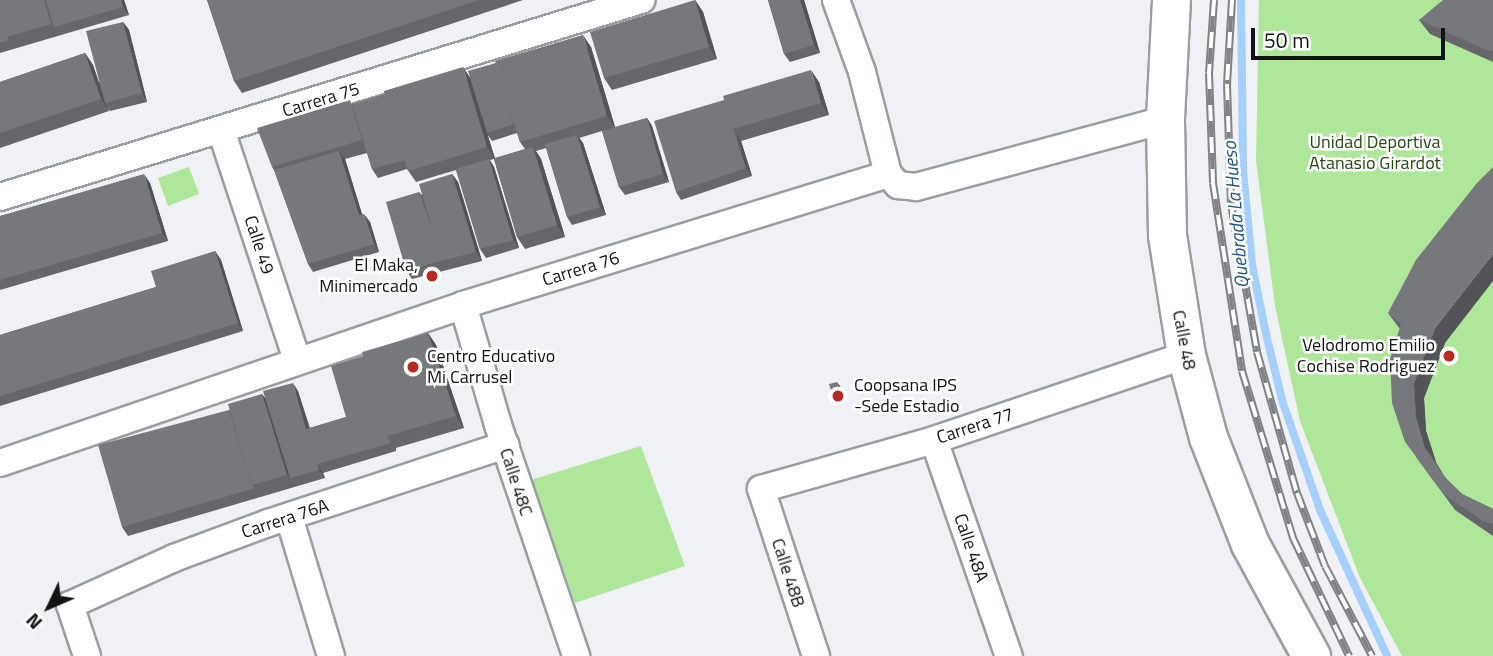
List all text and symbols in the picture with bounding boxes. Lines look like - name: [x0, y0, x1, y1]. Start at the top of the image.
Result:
- scale bar: [1255, 14, 1449, 58]
- text: 50 m: [1264, 24, 1310, 56]
- street label: Carrera 75: [280, 78, 362, 122]
- park label: Unidad Deportiva Atanasio Girardot: [1309, 132, 1441, 174]
- water label: Quebrada La Hueso: [1217, 141, 1253, 289]
- street label: Calle 49: [239, 213, 279, 277]
- street label: Carrera 76: [540, 247, 622, 291]
- place label: El Maka, Minimercado: [319, 255, 418, 298]
- marker: El Maka, Minimercado: [424, 268, 440, 284]
- street label: Calle 48: [1168, 308, 1200, 372]
- place label: Velodromo Emilio Cochise Rodriguez: [1297, 335, 1435, 378]
- place label: Centro Educativo Mi Carrusel: [427, 346, 555, 388]
- marker: Velodromo Emilio Cochise Rodriguez: [1441, 348, 1457, 364]
- marker: Centro Educativo Mi Carrusel: [405, 359, 421, 375]
- place label: Coopsana IPS -Sede Estadio: [854, 375, 959, 418]
- marker: Coopsana IPS -Sede Estadio: [828, 386, 848, 406]
- street label: Carrera 77: [934, 403, 1016, 449]
- street label: Calle 48C: [495, 445, 537, 519]
- street label: Carrera 76A: [239, 495, 331, 543]
- street label: Calle 48A: [949, 511, 993, 585]
- street label: Calle 48B: [767, 536, 809, 610]
- north arrow: [14, 572, 84, 642]
- text: N: [19, 607, 49, 637]

